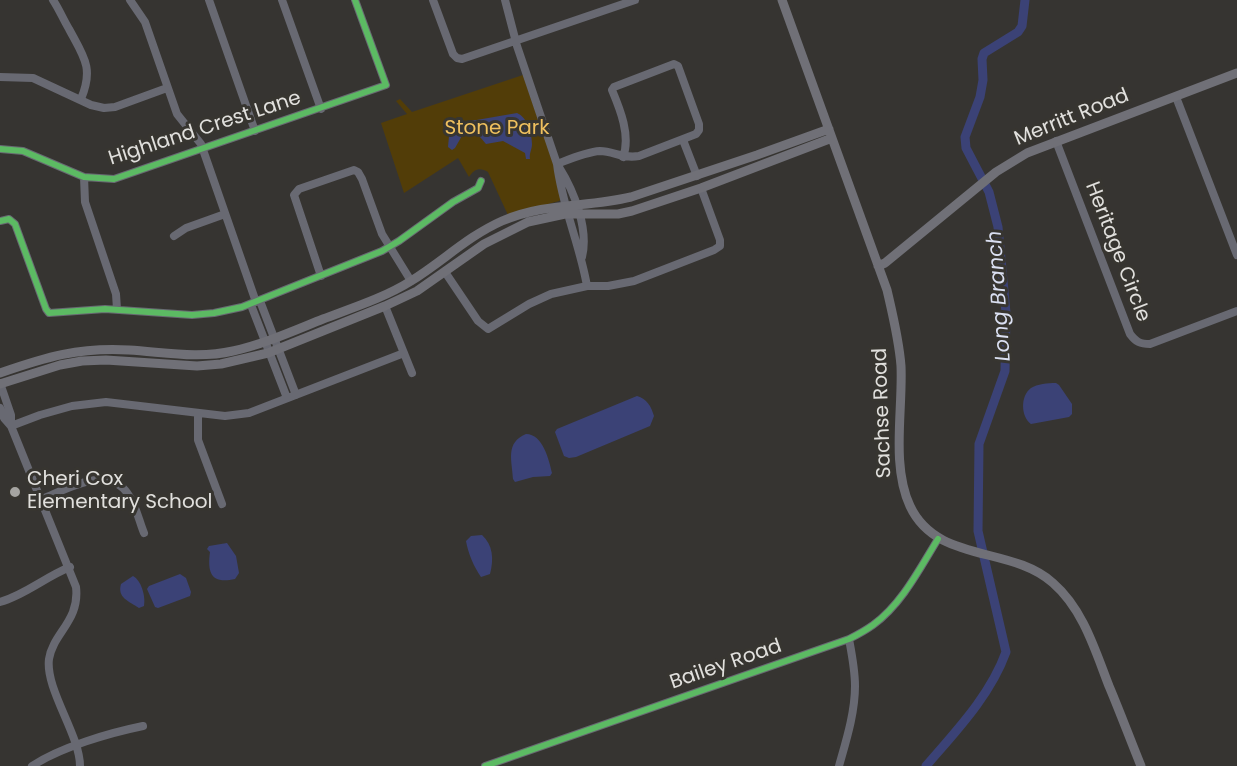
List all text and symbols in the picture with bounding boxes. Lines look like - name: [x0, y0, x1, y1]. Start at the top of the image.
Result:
- street label: Merritt Road: [1011, 84, 1133, 152]
- street label: Highland Crest Lane: [106, 87, 304, 171]
- park label: Stone Park: [444, 117, 550, 141]
- street label: Heritage Circle: [1079, 179, 1155, 325]
- water label: Long Branch: [983, 230, 1017, 362]
- street label: Sachse Road: [869, 347, 897, 479]
- place label: Cheri Cox Elementary School: [27, 468, 212, 515]
- marker: Cheri Cox Elementary School: [8, 485, 22, 499]
- street label: Bailey Road: [667, 635, 785, 695]

